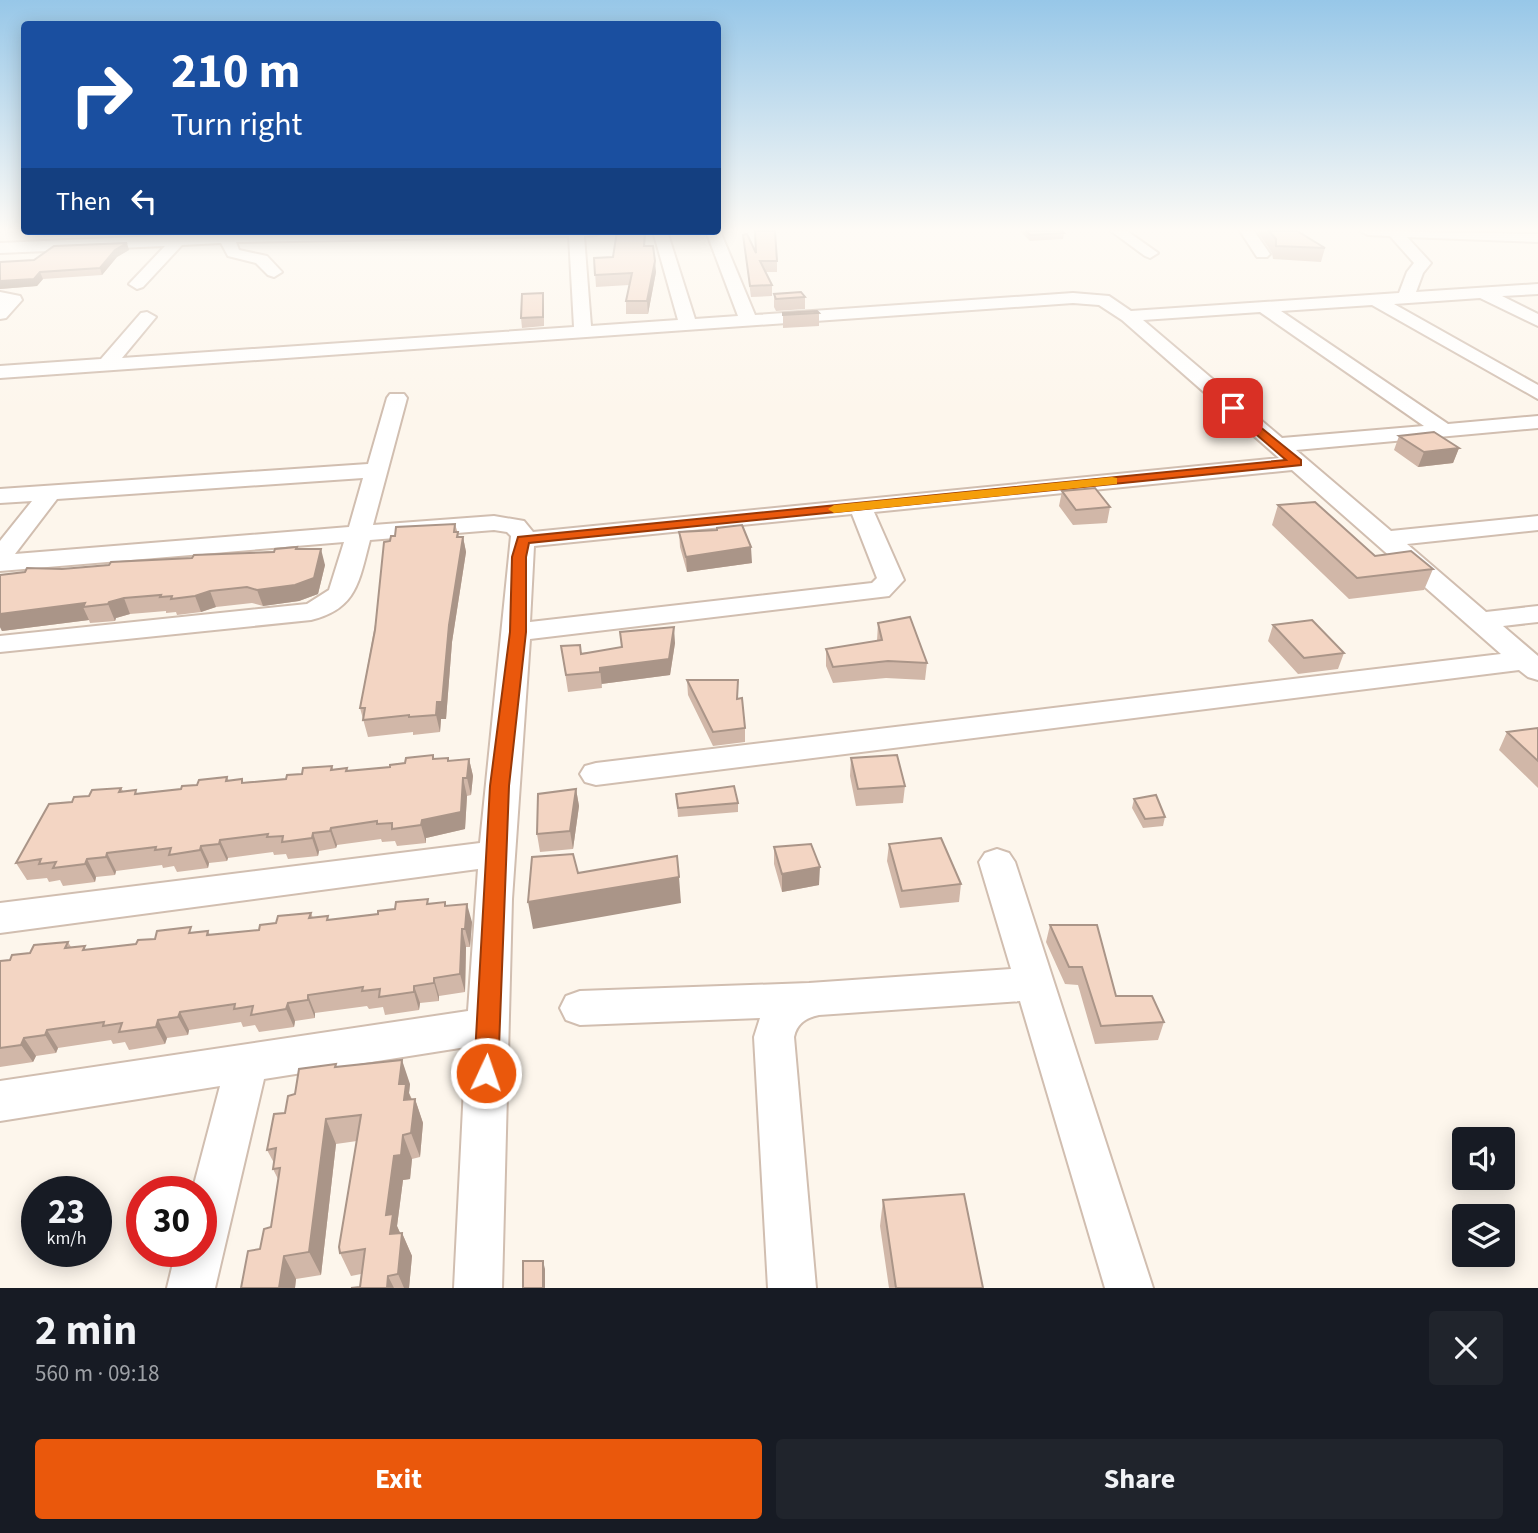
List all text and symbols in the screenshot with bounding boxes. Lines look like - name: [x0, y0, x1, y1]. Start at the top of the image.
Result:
- text: 210 m: [171, 37, 300, 107]
- icon: right: [56, 49, 147, 140]
- text: Turn right: [171, 102, 302, 148]
- icon: left: [125, 182, 163, 220]
- text: Then: [56, 183, 111, 220]
- pin: [1203, 378, 1263, 438]
- icon: arrive: [1214, 389, 1252, 427]
- position arrow: [449, 1036, 523, 1110]
- map controls: [1452, 1127, 1515, 1267]
- button: sound: [1452, 1127, 1515, 1190]
- speed limit sign: 30: [126, 1176, 217, 1267]
- text: 23: [48, 1187, 85, 1237]
- button: layers: [1452, 1204, 1515, 1267]
- text: km/h: [47, 1226, 86, 1251]
- text: 2 min: [35, 1301, 137, 1361]
- button: close: [1429, 1311, 1503, 1385]
- text: 560 m · 09:18: [35, 1357, 159, 1390]
- button: Exit: [35, 1439, 762, 1519]
- button: Share: [776, 1439, 1503, 1519]

